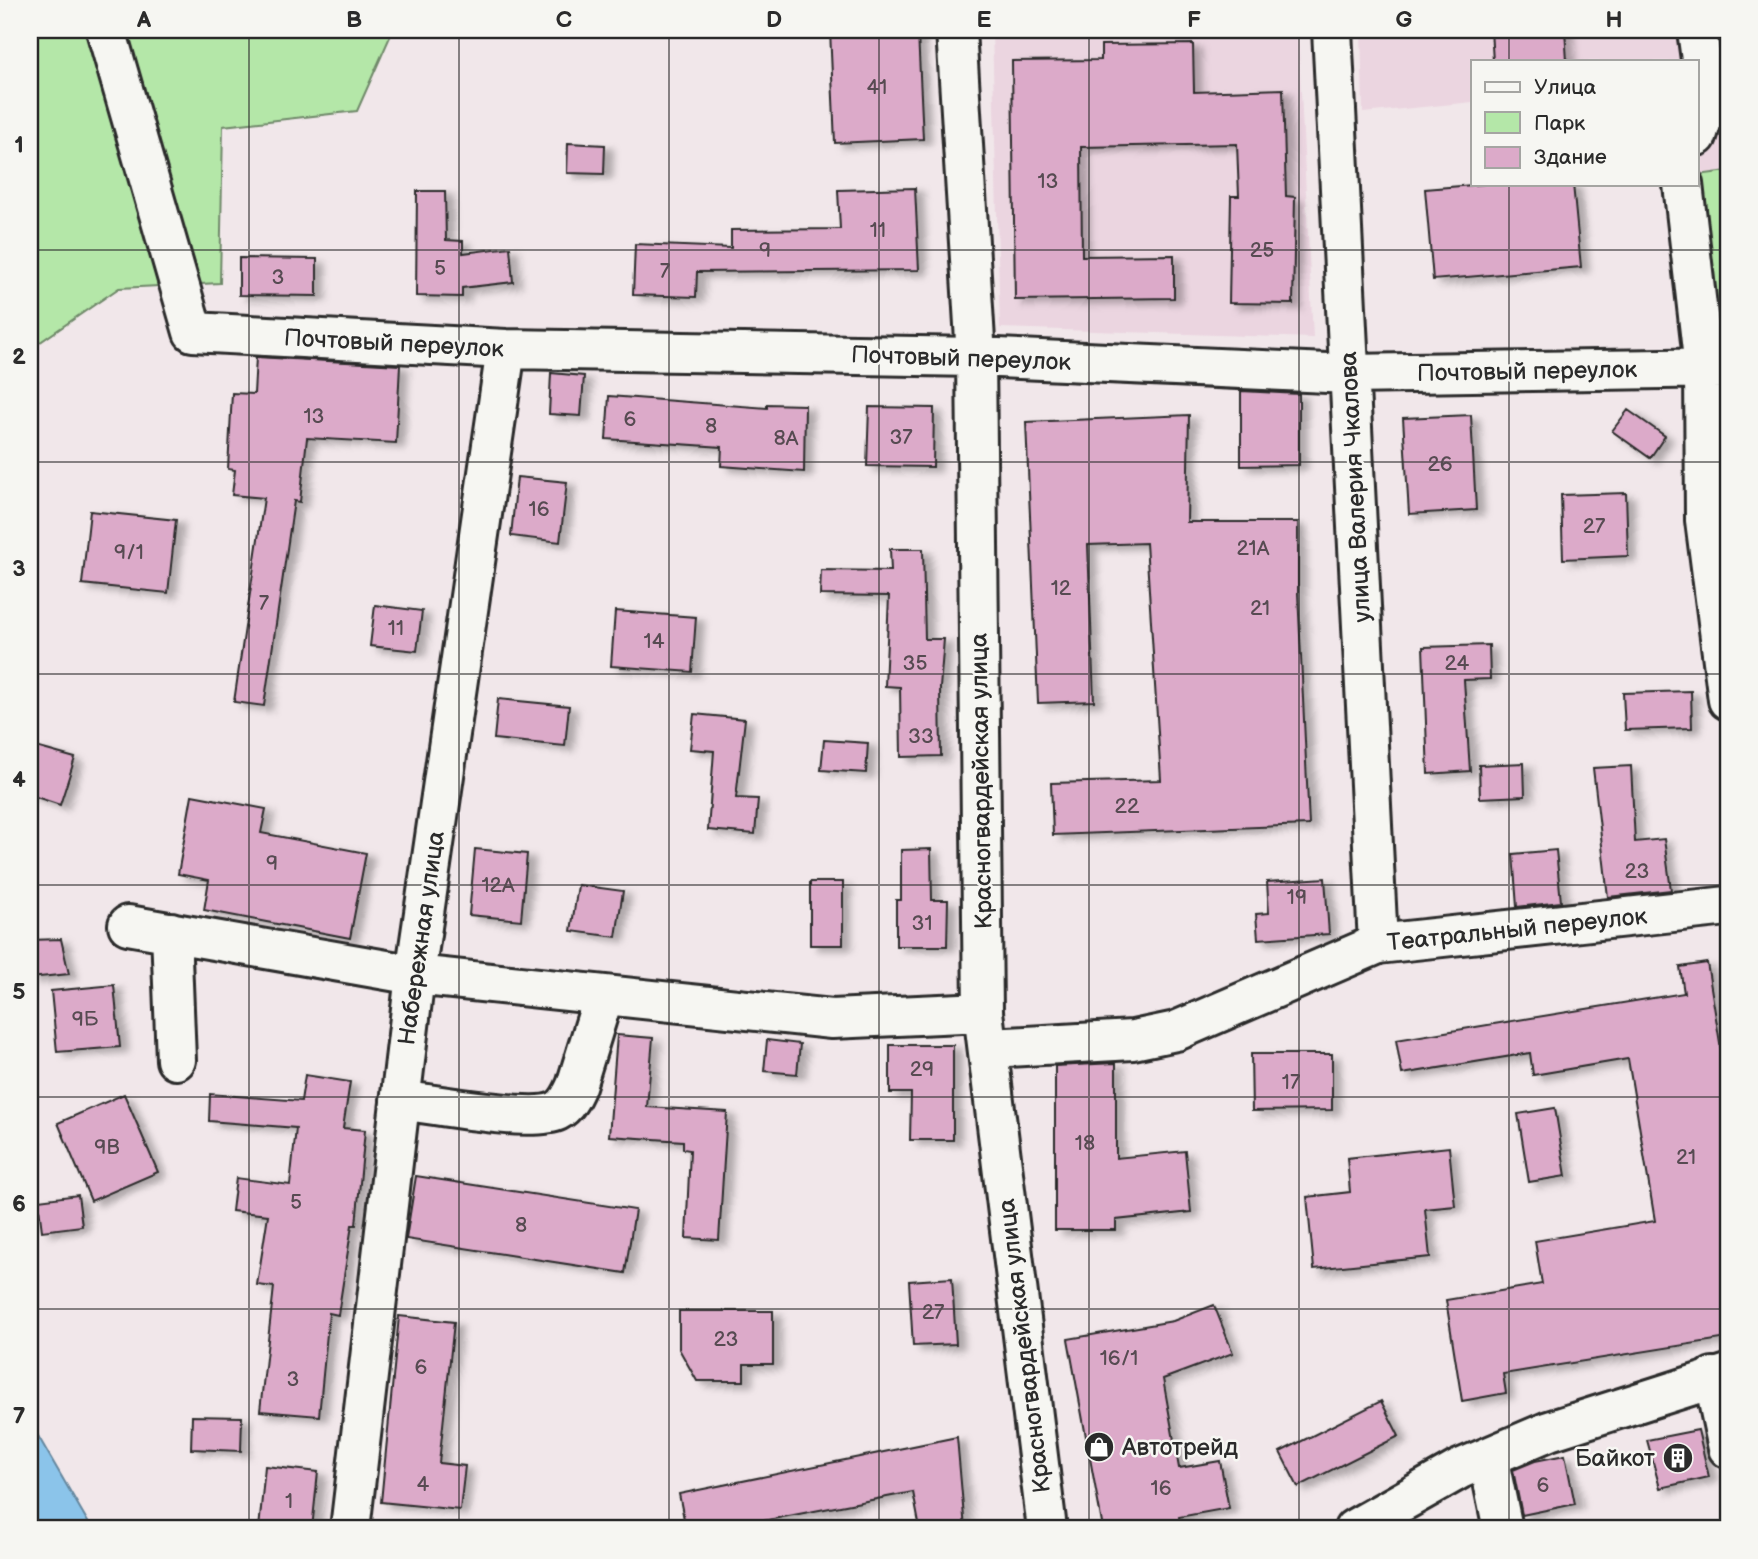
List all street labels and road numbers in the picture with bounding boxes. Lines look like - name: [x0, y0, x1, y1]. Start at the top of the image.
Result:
- street label: Почтовый переулок: [283, 323, 505, 364]
- street label: Почтовый переулок: [850, 340, 1072, 377]
- street label: улица Валерия Чкалова: [1334, 351, 1377, 623]
- street label: Почтовый переулок: [1417, 355, 1638, 388]
- street label: Красногвардейская улица: [964, 633, 999, 929]
- street label: Набережная улица: [392, 829, 451, 1047]
- street label: Театральный переулок: [1386, 901, 1649, 958]
- street label: Красногвардейская улица: [992, 1197, 1057, 1495]

